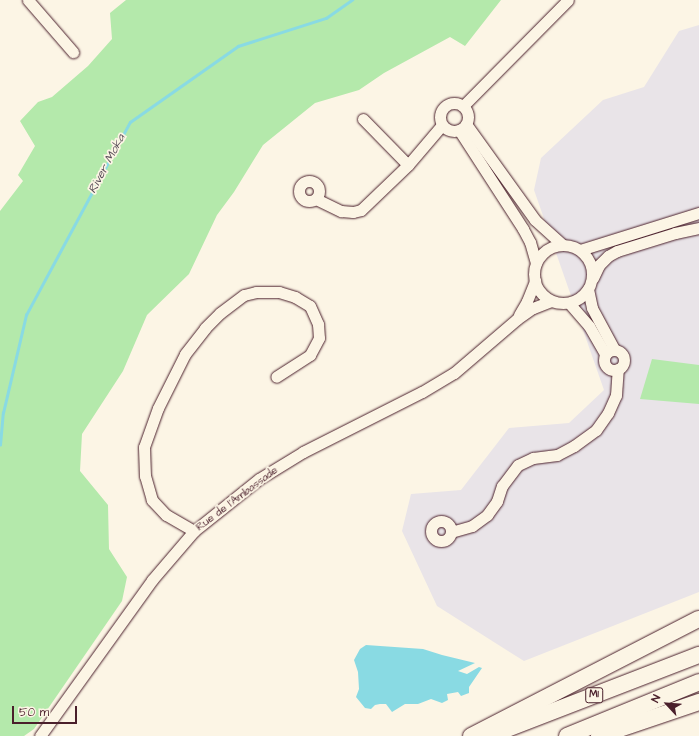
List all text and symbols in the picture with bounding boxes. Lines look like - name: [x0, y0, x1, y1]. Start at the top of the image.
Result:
- water label: River Moka: [85, 132, 129, 196]
- street label: Rue de l'Ambassade: [194, 464, 280, 534]
- north arrow: [647, 684, 687, 724]
- road number: M1: [585, 687, 603, 703]
- text: N: [648, 692, 664, 705]
- scale bar: [14, 698, 79, 724]
- text: 50 m: [19, 704, 49, 721]

